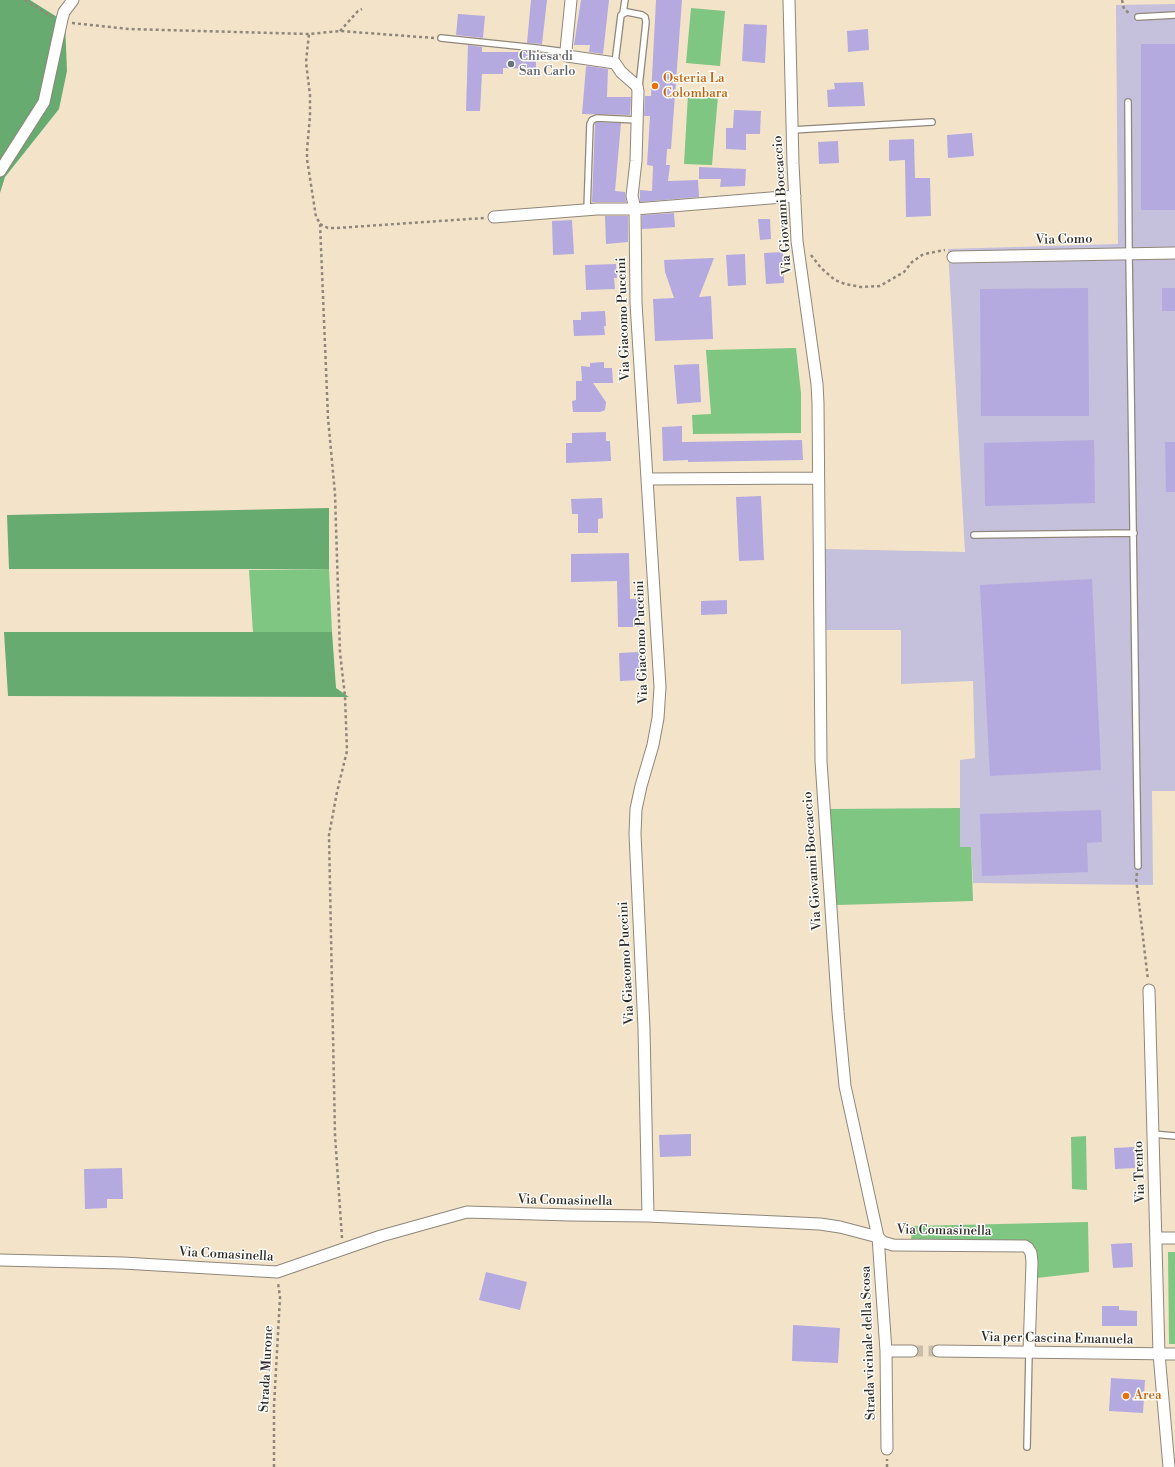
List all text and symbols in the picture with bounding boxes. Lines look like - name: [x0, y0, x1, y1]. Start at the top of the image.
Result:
- place label: Chiesa di San Carlo: [519, 49, 576, 80]
- marker: Chiesa di San Carlo: [506, 59, 516, 69]
- place label: Osteria La Colombara: [663, 71, 728, 102]
- marker: Osteria La Colombara: [650, 81, 660, 91]
- street label: Via Giovanni Boccaccio: [770, 135, 796, 275]
- street label: Via Como: [1035, 232, 1093, 248]
- street label: Via Giacomo Puccini: [614, 257, 634, 381]
- street label: Via Giacomo Puccini: [632, 580, 652, 704]
- street label: Via Giovanni Boccaccio: [800, 791, 826, 931]
- street label: Via Giacomo Puccini: [616, 901, 638, 1025]
- street label: Via Trento: [1131, 1141, 1149, 1203]
- street label: Via Comasinella: [517, 1192, 613, 1210]
- street label: Via Comasinella: [896, 1222, 992, 1240]
- street label: Via Comasinella: [178, 1245, 274, 1265]
- street label: Strada vicinale della Scosa: [859, 1266, 879, 1420]
- street label: Strada Murone: [257, 1325, 277, 1413]
- street label: Via per Cascina Emanuela: [981, 1330, 1133, 1348]
- place label: Area: [1134, 1388, 1162, 1404]
- marker: Area: [1121, 1391, 1131, 1401]

